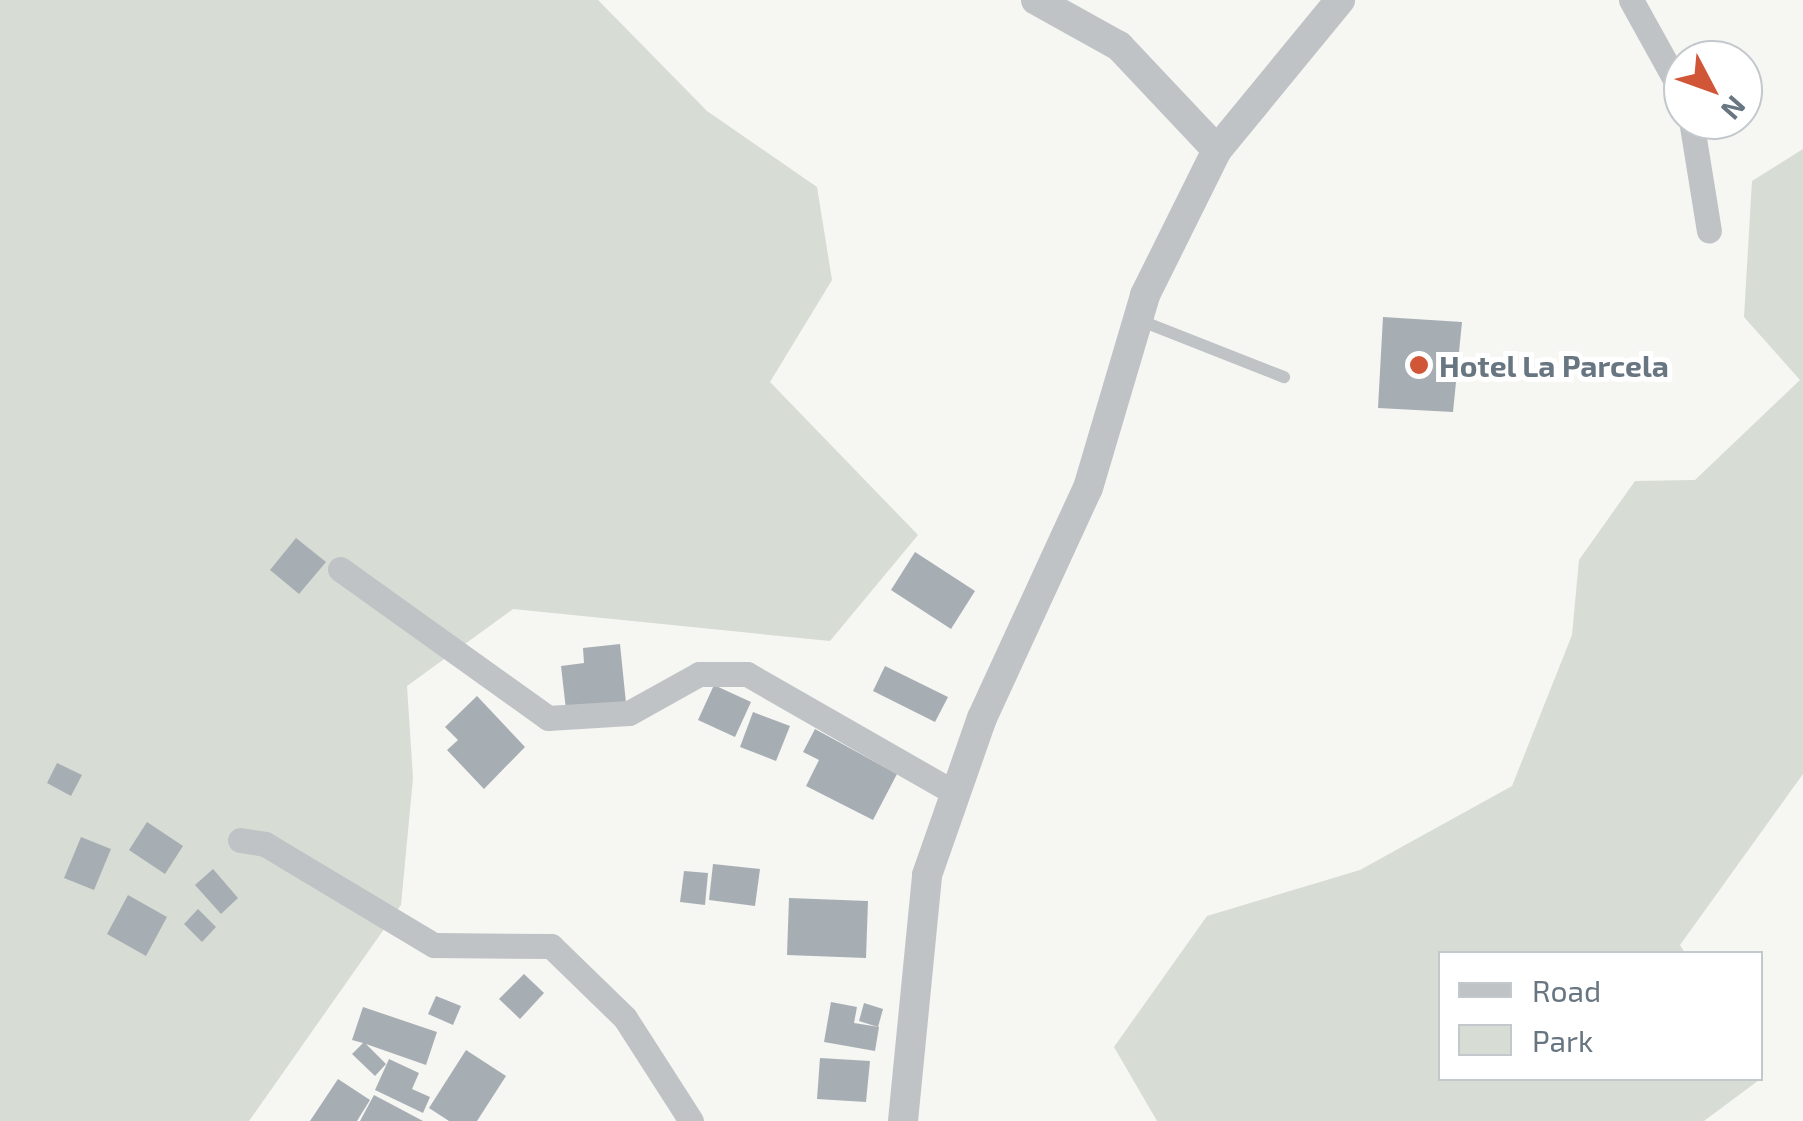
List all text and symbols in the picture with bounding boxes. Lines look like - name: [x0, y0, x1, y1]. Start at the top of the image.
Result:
- north arrow: [1663, 40, 1763, 140]
- text: N: [1715, 90, 1754, 127]
- place label: Hotel La Parcela: [1439, 347, 1670, 383]
- marker: Hotel La Parcela: [1408, 354, 1430, 376]
- legend: [1438, 951, 1763, 1081]
- text: Road: [1532, 972, 1601, 1008]
- text: Park: [1532, 1022, 1593, 1058]

